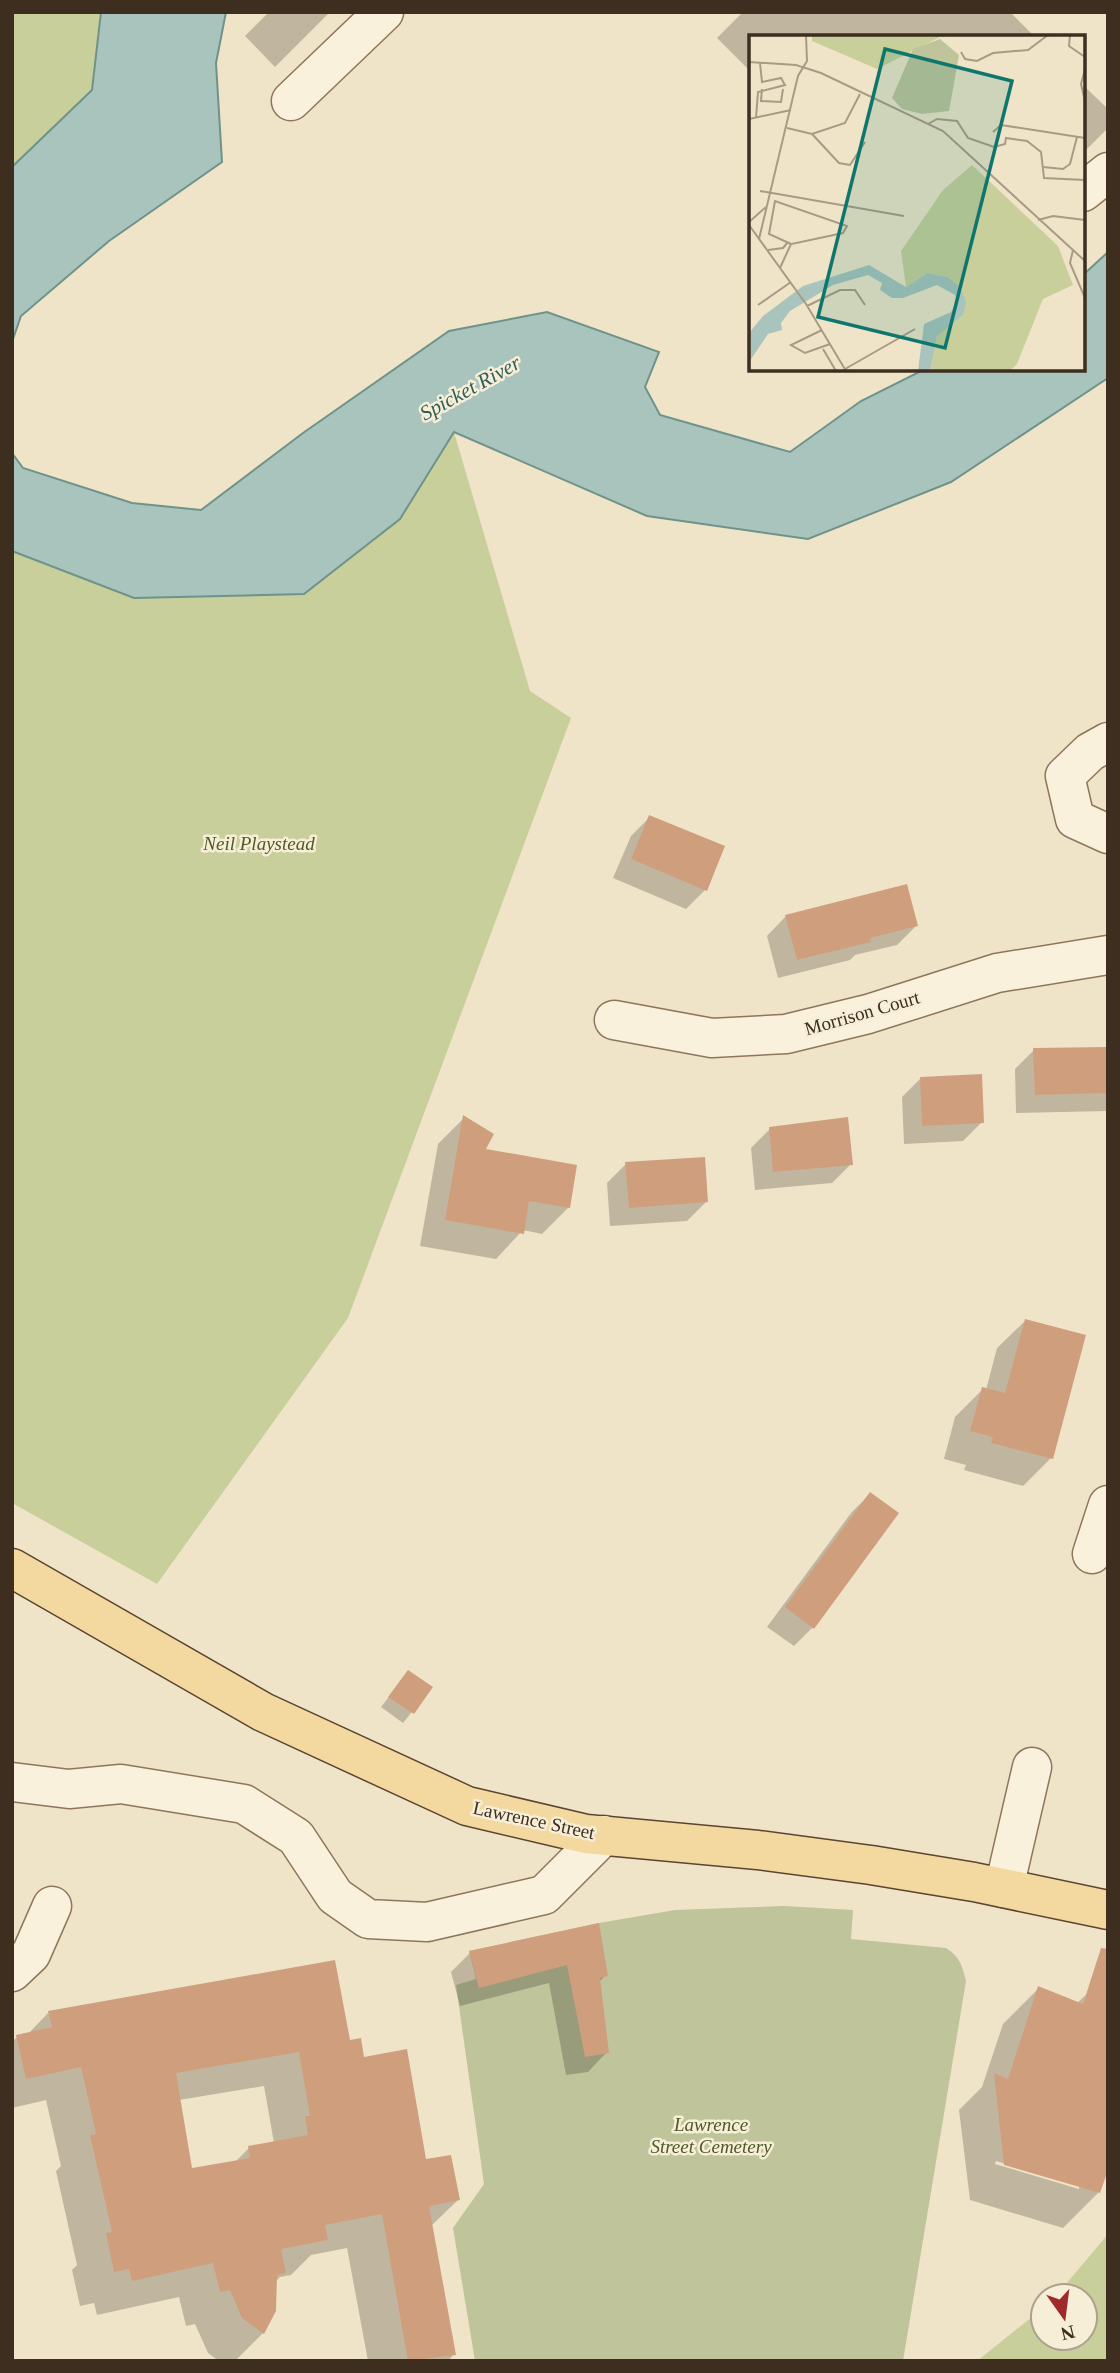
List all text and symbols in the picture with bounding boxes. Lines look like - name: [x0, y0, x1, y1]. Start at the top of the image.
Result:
- inset map: [749, 35, 1085, 371]
- water label: Spicket River: [415, 350, 525, 425]
- park label: Neil Playstead: [202, 833, 315, 854]
- street label: Morrison Court: [802, 986, 923, 1039]
- street label: Lawrence Street: [471, 1797, 598, 1843]
- park label: Lawrence Street Cemetery: [650, 2114, 772, 2157]
- north arrow: [1029, 2282, 1099, 2352]
- text: N: [1059, 2321, 1077, 2345]

